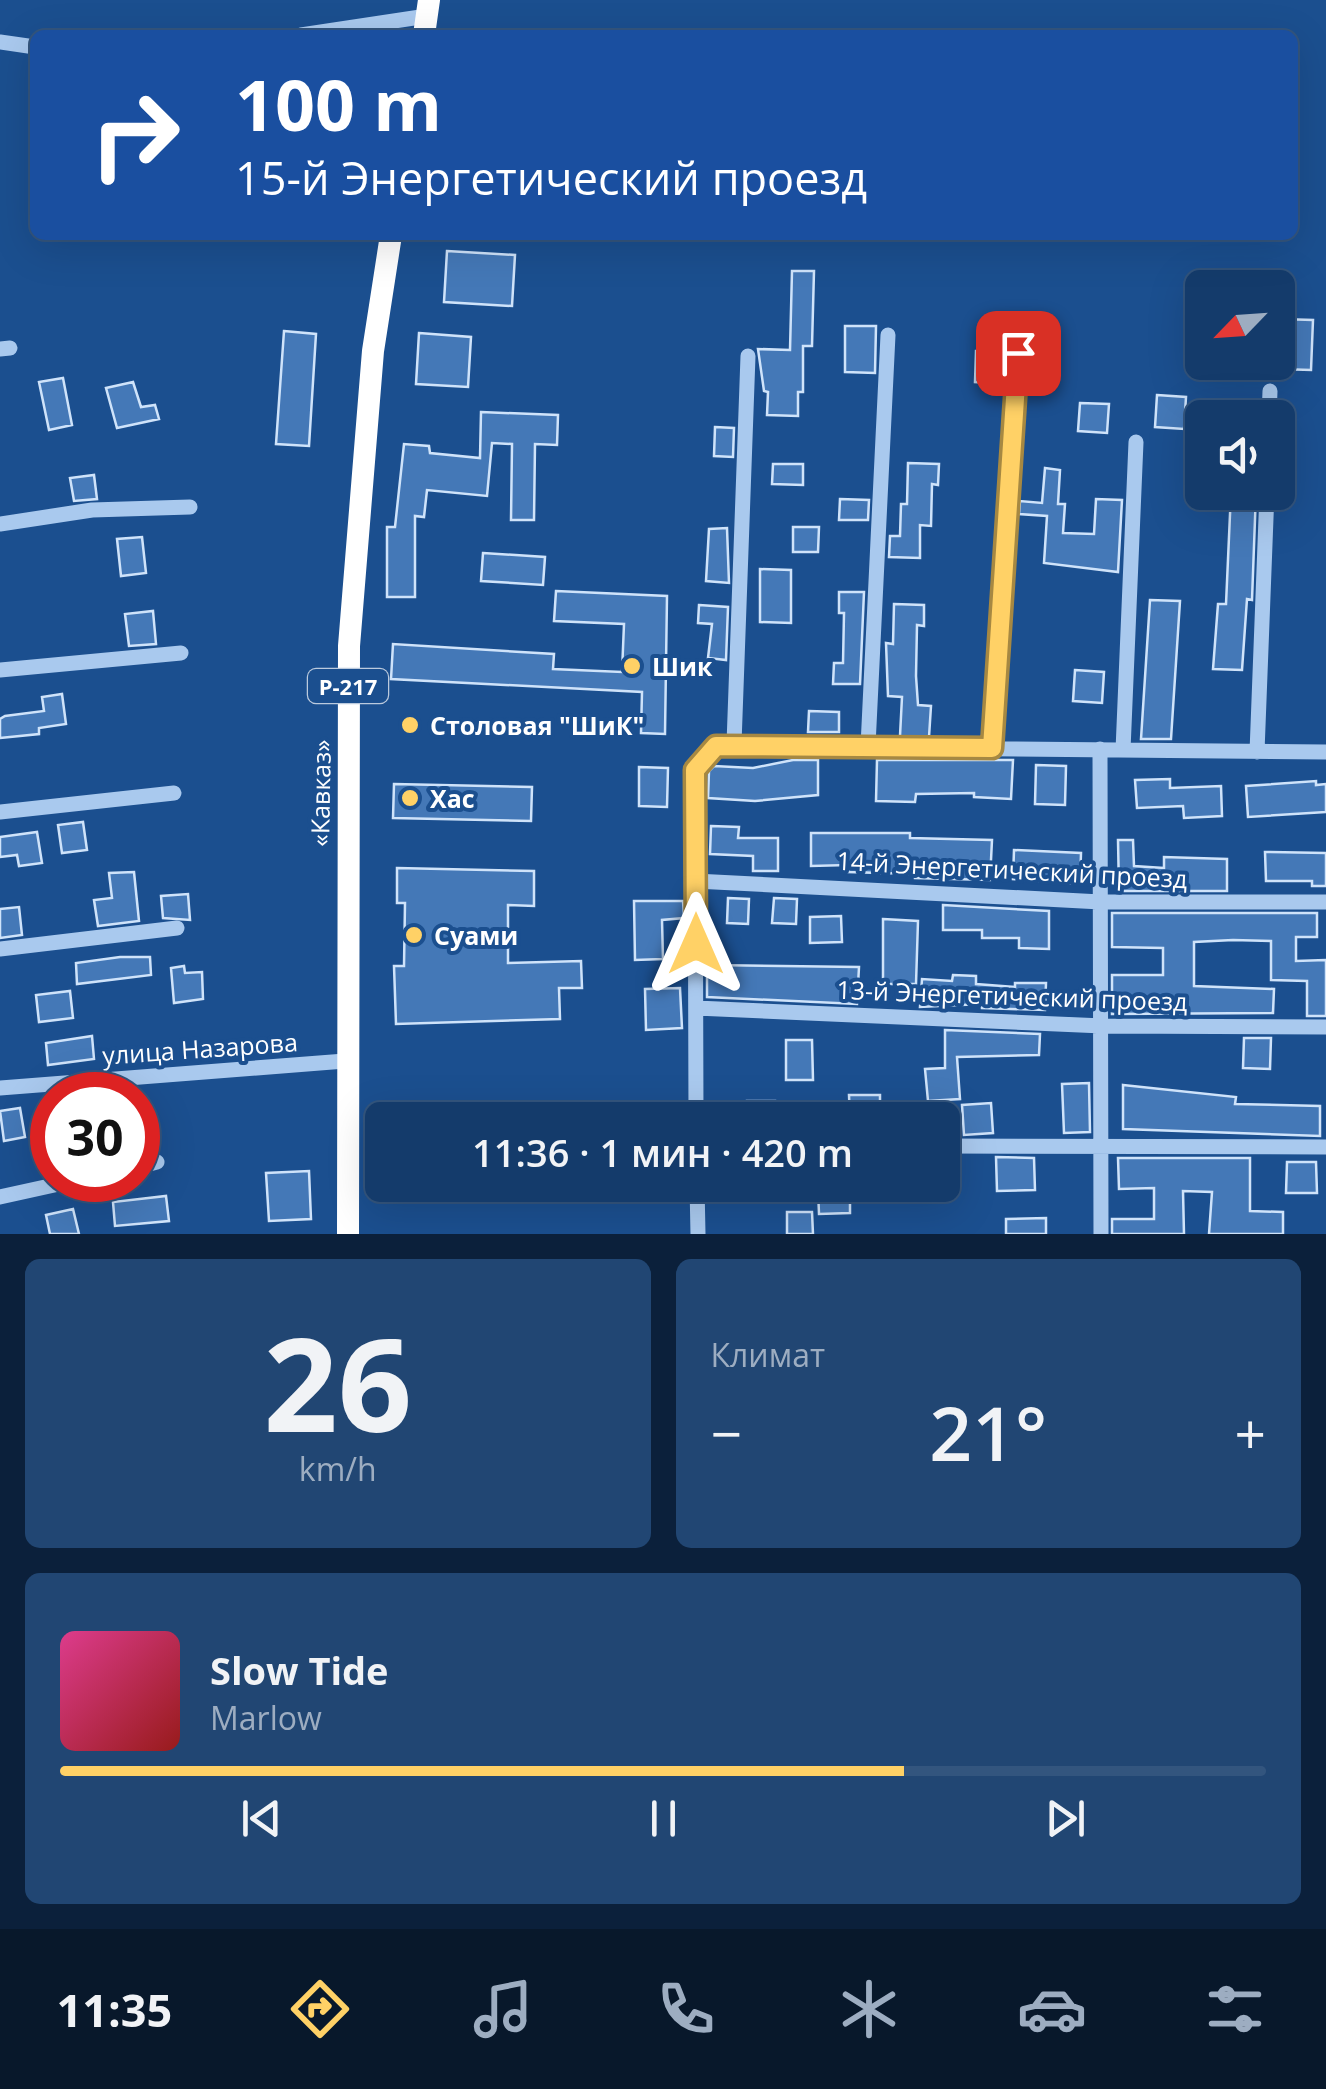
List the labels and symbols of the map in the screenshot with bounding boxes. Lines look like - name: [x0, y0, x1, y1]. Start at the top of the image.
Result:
- north arrow: [1185, 270, 1295, 380]
- pin: [976, 311, 1061, 396]
- place label: Шик: [652, 649, 713, 683]
- marker: Шик: [621, 655, 643, 677]
- road number: Р-217: [308, 669, 388, 703]
- place label: Столовая "ШиК": [430, 708, 644, 742]
- marker: Столовая "ШиК": [399, 714, 421, 736]
- street label: «Кавказ»: [302, 739, 338, 847]
- place label: Хас: [430, 781, 475, 815]
- marker: Хас: [399, 787, 421, 809]
- street label: 14-й Энергетический проезд: [836, 843, 1188, 895]
- position arrow: [644, 892, 748, 996]
- place label: Суами: [434, 918, 518, 952]
- marker: Суами: [403, 924, 425, 946]
- street label: 13-й Энергетический проезд: [836, 972, 1188, 1018]
- street label: улица Назарова: [101, 1024, 299, 1072]
- speed limit sign: 30: [30, 1072, 160, 1202]

